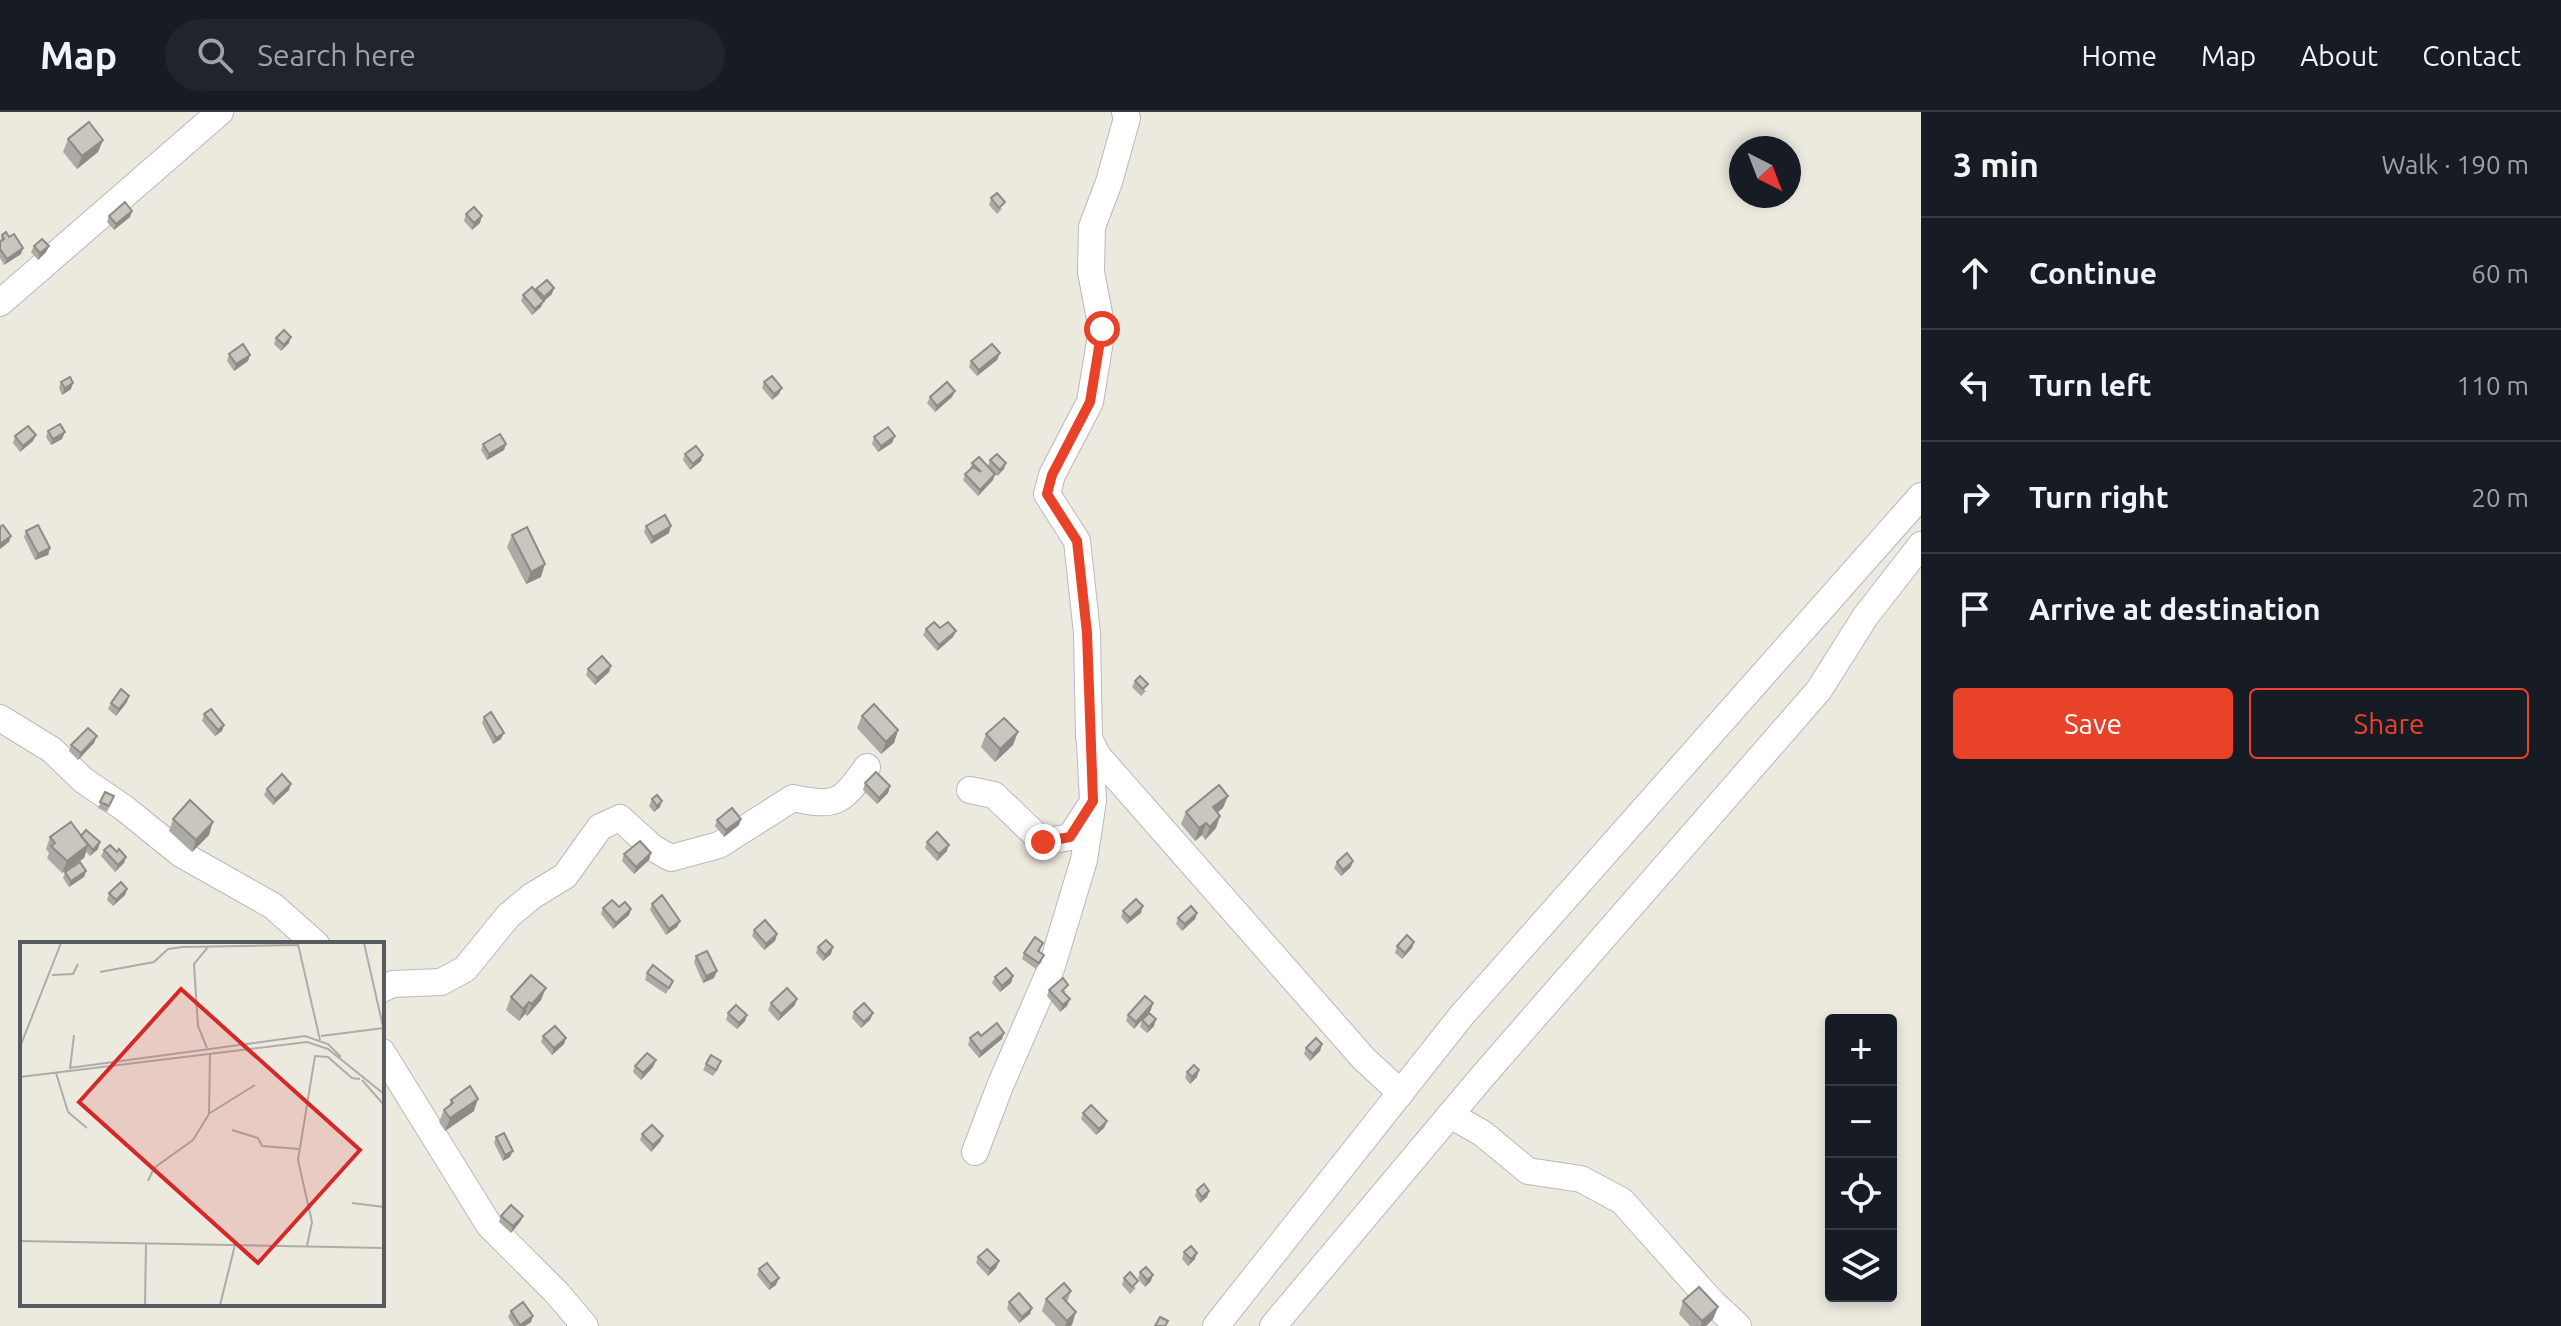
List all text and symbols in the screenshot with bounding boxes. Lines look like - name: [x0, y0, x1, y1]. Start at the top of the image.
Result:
- search box: [165, 19, 725, 91]
- icon: search: [193, 33, 237, 77]
- text: Map: [40, 34, 117, 76]
- text: Search here: [257, 38, 416, 72]
- text: Home: [2082, 40, 2157, 71]
- text: Map: [2201, 40, 2256, 71]
- text: About: [2300, 40, 2378, 71]
- text: Contact: [2422, 40, 2521, 71]
- north arrow: [1729, 136, 1801, 208]
- text: 3 min: [1953, 145, 2039, 183]
- text: Walk · 190 m: [2381, 150, 2529, 179]
- icon: ahead: [1953, 251, 1997, 295]
- text: Continue: [2029, 256, 2157, 290]
- text: 60 m: [2471, 259, 2529, 288]
- route start: [1084, 311, 1120, 347]
- icon: left: [1953, 363, 1997, 407]
- text: Turn left: [2029, 368, 2151, 402]
- text: 110 m: [2457, 371, 2529, 400]
- icon: right: [1953, 475, 1997, 519]
- text: Turn right: [2029, 480, 2169, 514]
- text: 20 m: [2471, 483, 2529, 512]
- icon: arrive: [1953, 587, 1997, 631]
- text: Arrive at destination: [2029, 592, 2321, 626]
- button: Save: [1953, 688, 2233, 759]
- button: Share: [2249, 688, 2529, 759]
- route end: [1025, 824, 1061, 860]
- inset map: [20, 942, 384, 1306]
- map controls: [1825, 1014, 1897, 1302]
- button: +: [1825, 1014, 1897, 1086]
- button: −: [1825, 1086, 1897, 1158]
- button: locate: [1825, 1158, 1897, 1230]
- button: layers: [1825, 1230, 1897, 1302]

